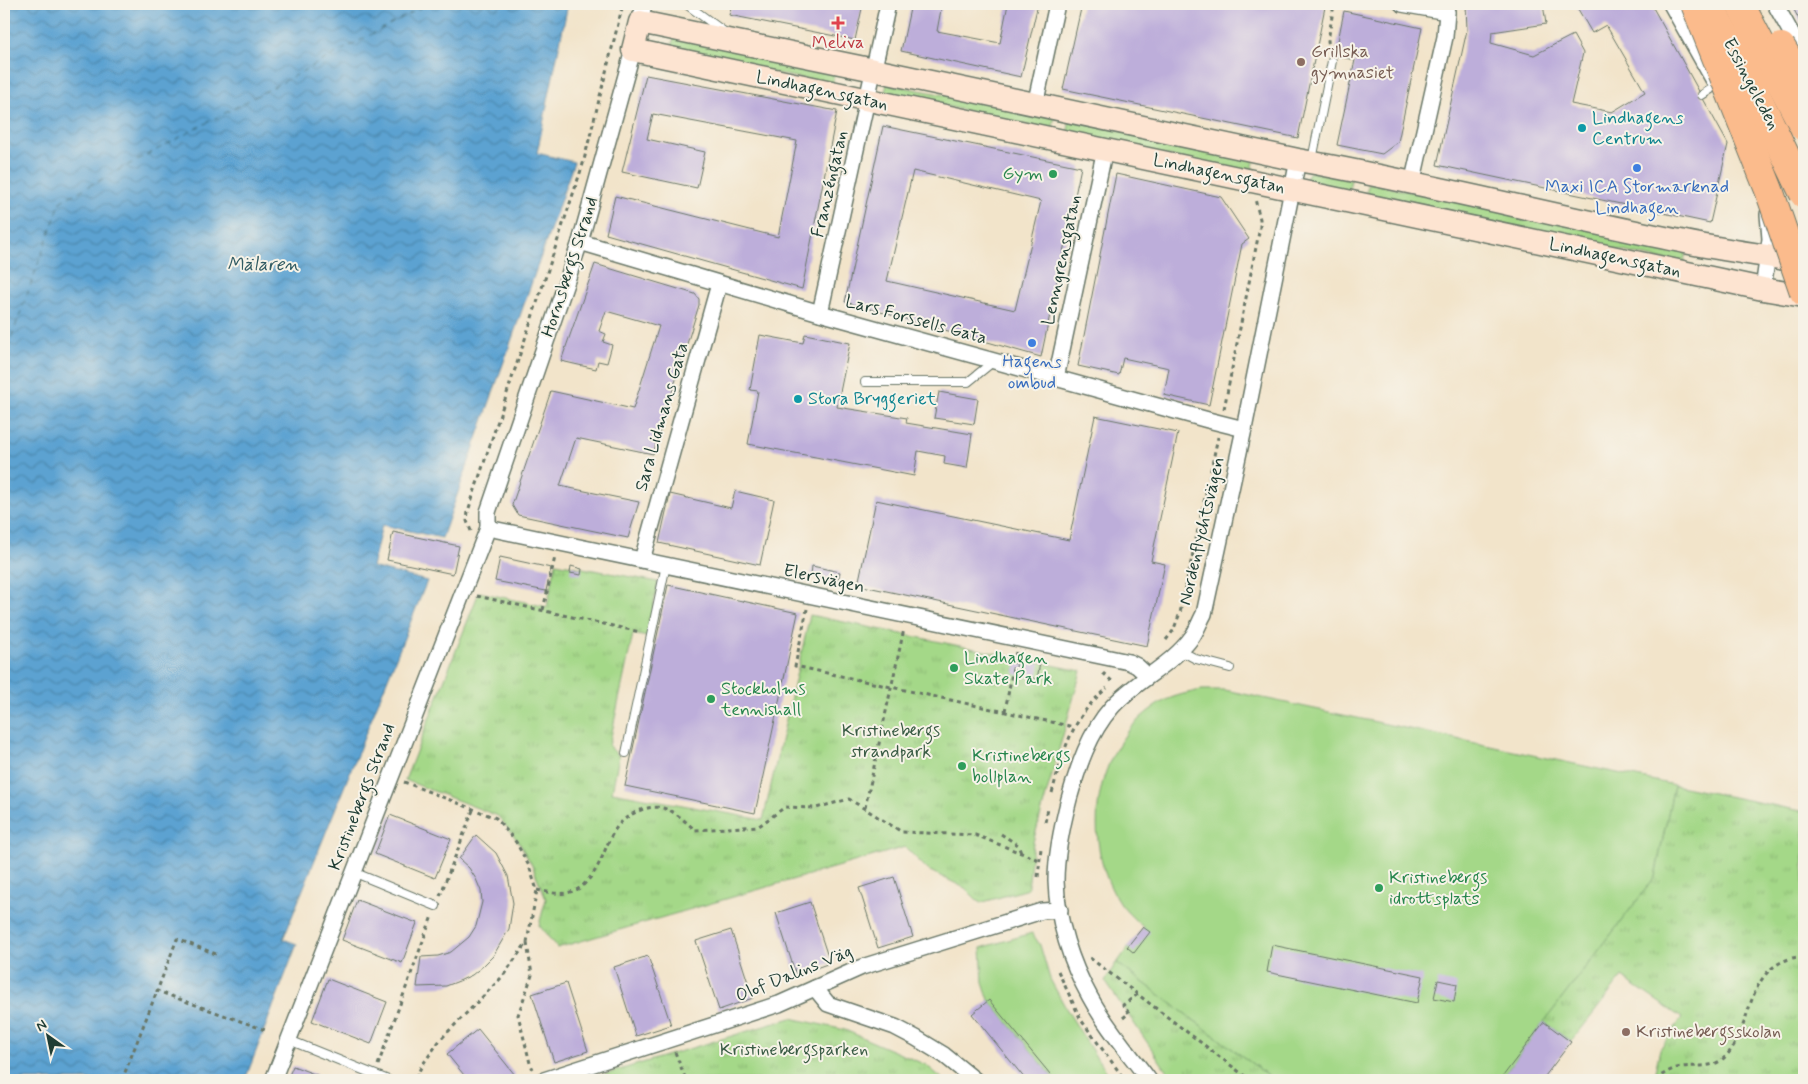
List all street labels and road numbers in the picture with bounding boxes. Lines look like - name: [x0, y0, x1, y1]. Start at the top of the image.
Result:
- street label: Essingeleden: [1717, 34, 1785, 134]
- street label: Lindhagensgatan: [753, 65, 890, 119]
- street label: Franzéngatan: [806, 128, 856, 240]
- street label: Lindhagensgatan: [1150, 148, 1287, 202]
- street label: Lenngrensgatan: [1036, 192, 1090, 328]
- street label: Hornsbergs Strand: [536, 194, 606, 341]
- street label: Lindhagensgatan: [1546, 232, 1683, 286]
- street label: Lars Forssells Gata: [842, 290, 990, 350]
- street label: Sara Lidmans Gata: [629, 340, 695, 494]
- street label: Nordenflychtsvägen: [1173, 454, 1231, 608]
- street label: Elersvägen: [781, 559, 867, 599]
- street label: Kristinebergs Strand: [323, 720, 403, 875]
- street label: Olof Dalins Väg: [732, 940, 856, 1008]

